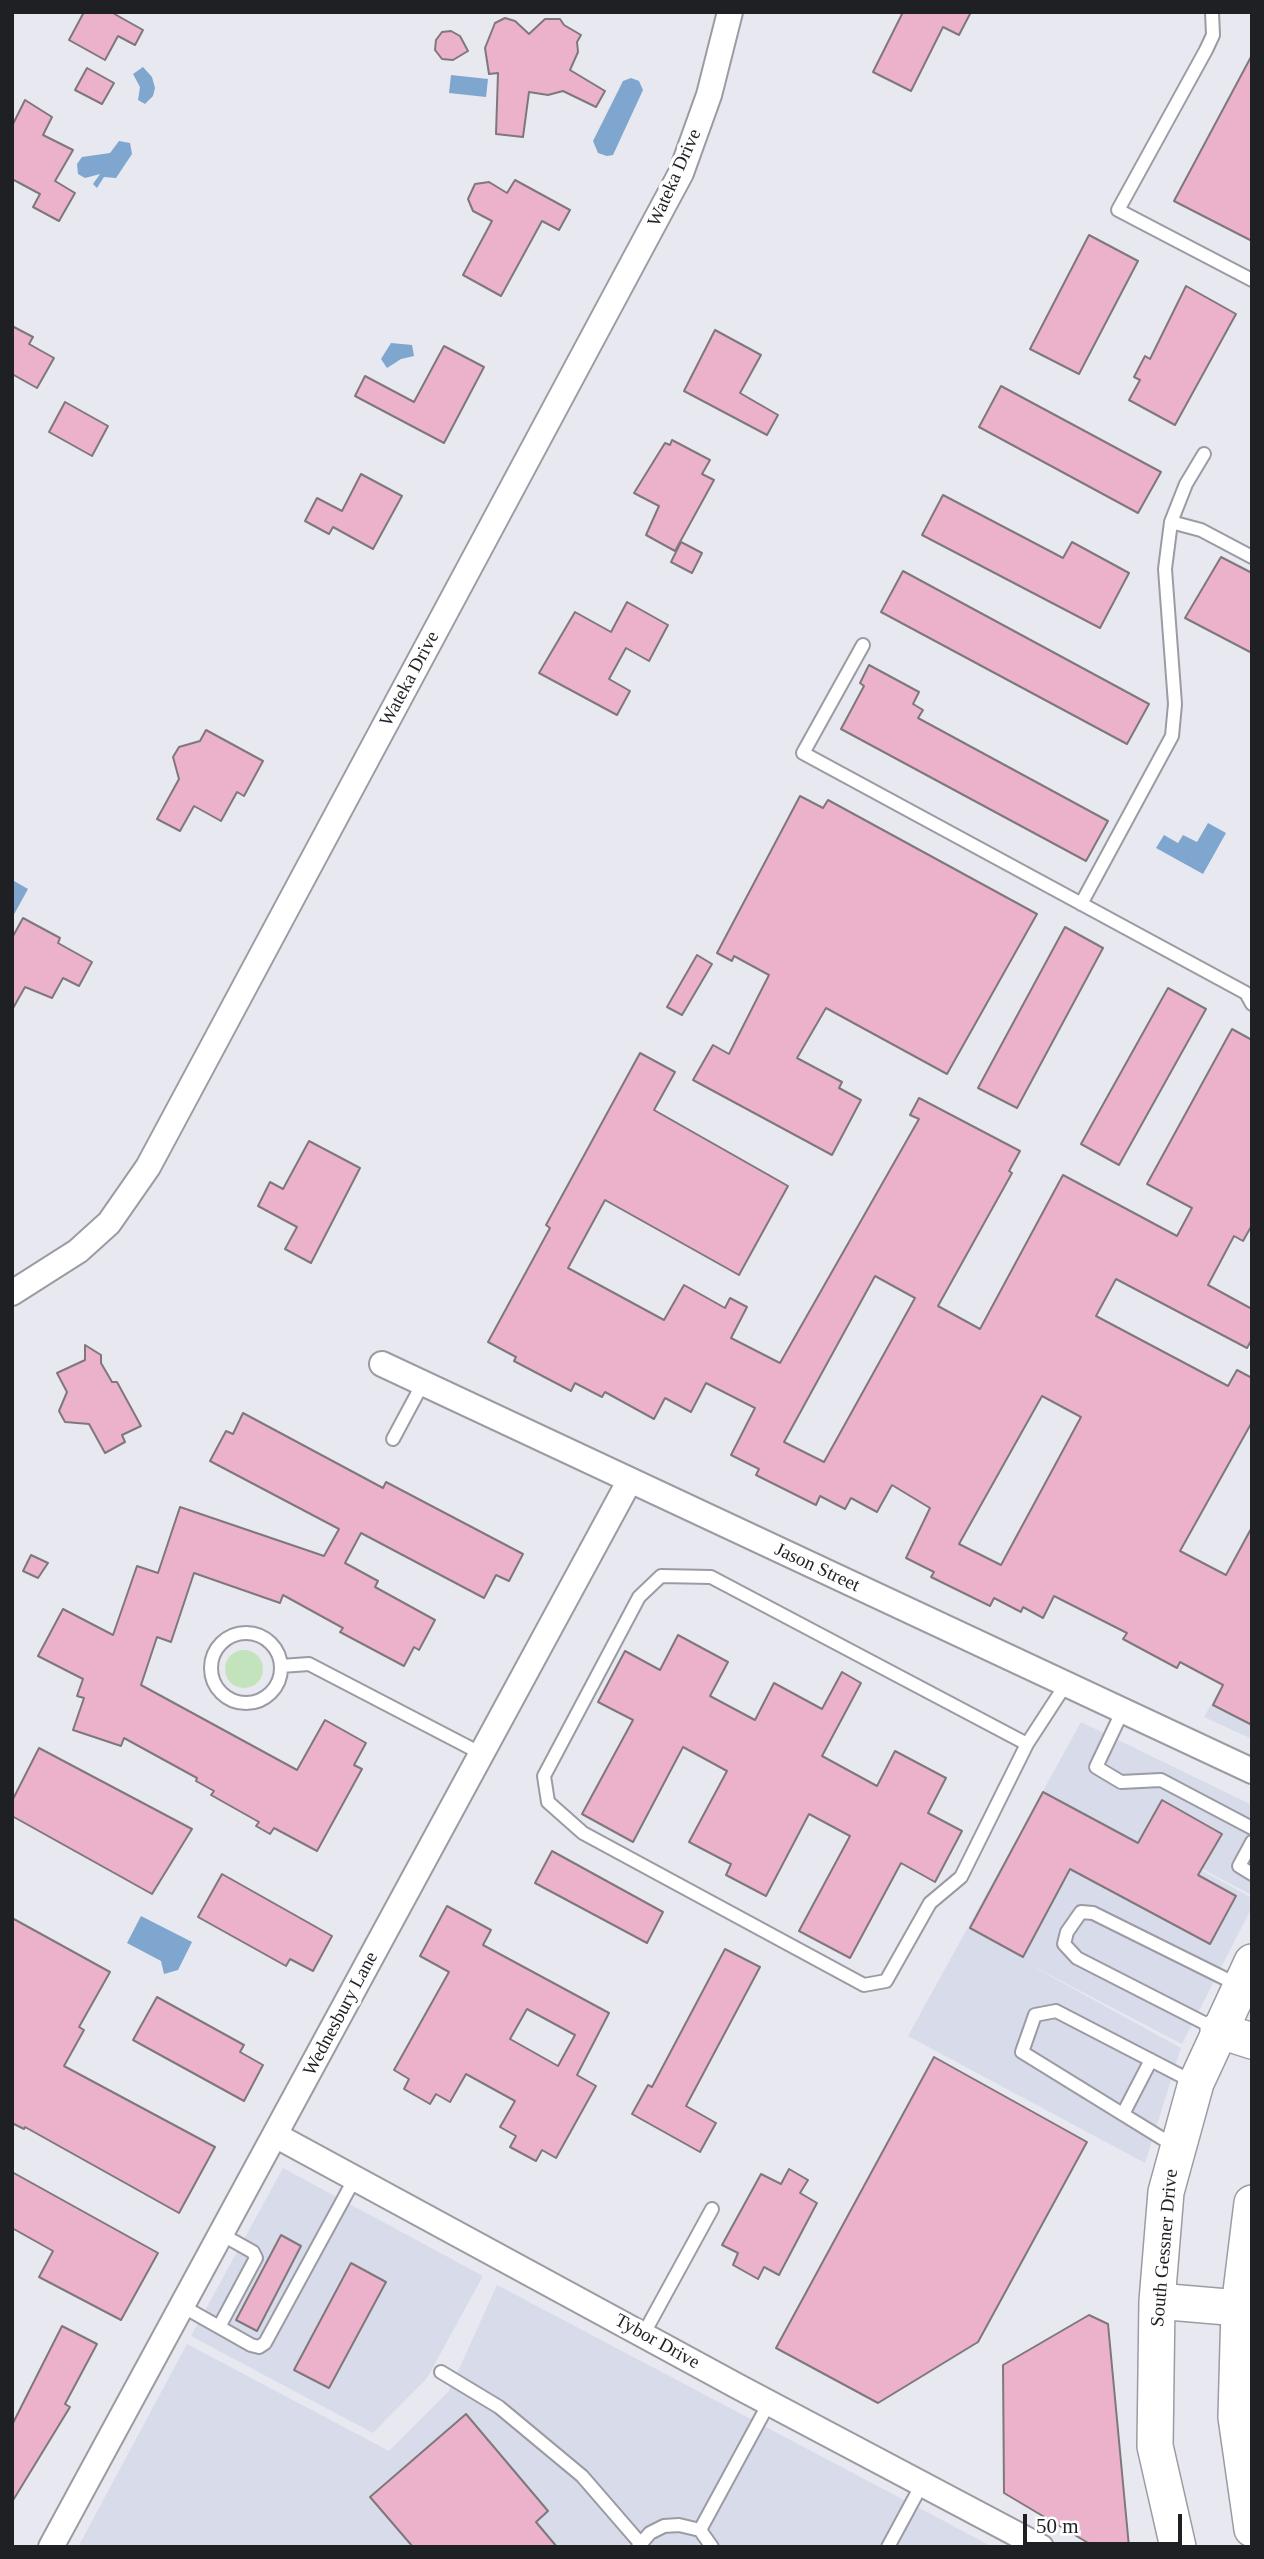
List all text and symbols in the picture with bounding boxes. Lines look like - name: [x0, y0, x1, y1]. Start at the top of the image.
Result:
- street label: Wateka Drive: [643, 126, 707, 230]
- street label: Wateka Drive: [375, 628, 445, 730]
- street label: Jason Street: [771, 1538, 863, 1598]
- street label: Wednesbury Lane: [299, 1948, 383, 2080]
- street label: South Gessner Drive: [1147, 2168, 1183, 2328]
- street label: Tybor Drive: [611, 2309, 703, 2375]
- scale bar: [1026, 2500, 1185, 2544]
- text: 50 m: [1036, 2514, 1079, 2538]

